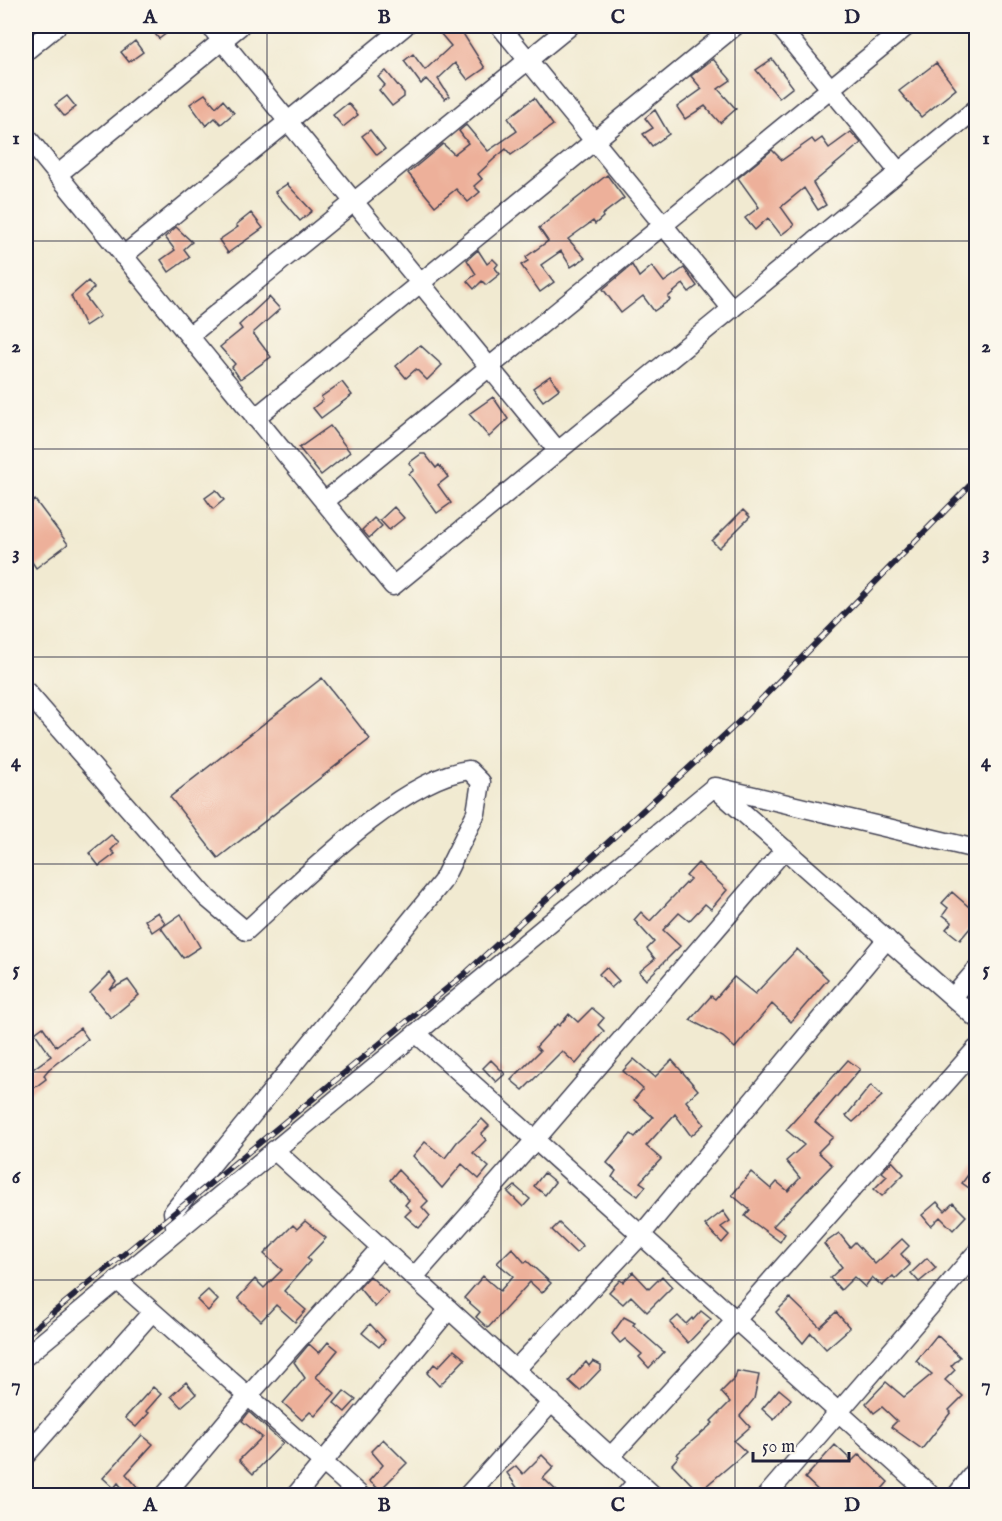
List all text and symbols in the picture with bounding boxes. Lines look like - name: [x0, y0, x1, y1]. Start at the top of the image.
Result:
- text: A: [142, 5, 158, 30]
- text: B: [377, 5, 391, 30]
- text: C: [611, 5, 625, 30]
- text: D: [844, 5, 860, 30]
- text: 1: [12, 126, 20, 151]
- text: 1: [982, 126, 990, 151]
- text: 2: [11, 334, 21, 359]
- text: 2: [981, 334, 991, 359]
- text: 3: [12, 541, 20, 566]
- text: 3: [982, 541, 990, 566]
- text: 4: [11, 749, 22, 774]
- text: 4: [981, 749, 992, 774]
- text: 5: [12, 957, 20, 982]
- text: 5: [982, 957, 990, 982]
- text: 6: [12, 1165, 22, 1190]
- text: 6: [982, 1165, 992, 1190]
- text: 7: [11, 1373, 21, 1398]
- text: 7: [981, 1373, 991, 1398]
- scale bar: [753, 1425, 849, 1463]
- text: 50 m: [762, 1436, 795, 1459]
- text: A: [142, 1493, 158, 1518]
- text: B: [377, 1493, 391, 1518]
- text: C: [611, 1493, 625, 1518]
- text: D: [844, 1493, 860, 1518]

